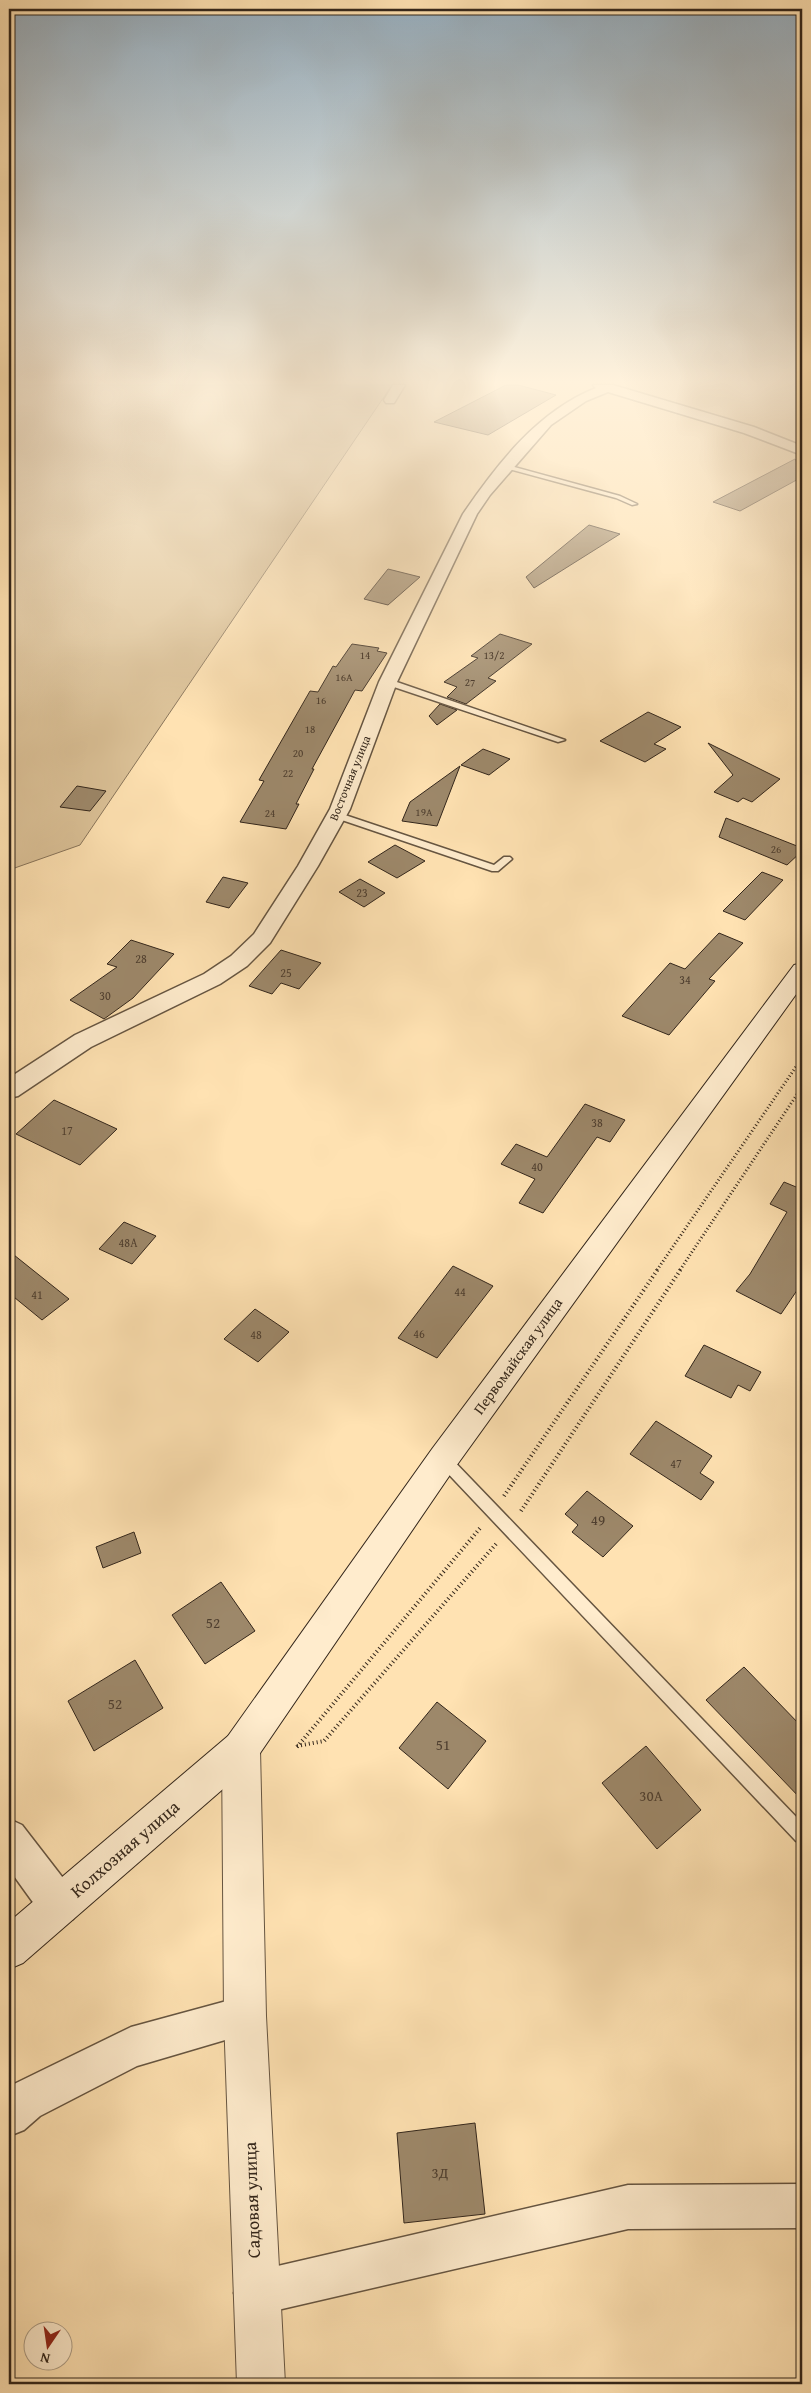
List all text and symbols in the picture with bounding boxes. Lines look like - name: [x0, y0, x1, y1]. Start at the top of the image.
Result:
- house number: 14: [360, 647, 370, 663]
- house number: 13/2: [483, 647, 505, 663]
- house number: 16А: [335, 669, 353, 685]
- house number: 27: [465, 674, 475, 690]
- house number: 16: [316, 692, 326, 708]
- house number: 18: [305, 721, 315, 737]
- street label: Восточная улица: [325, 732, 374, 823]
- house number: 20: [293, 745, 303, 761]
- house number: 22: [283, 765, 293, 781]
- house number: 19А: [415, 804, 433, 820]
- house number: 24: [265, 805, 275, 821]
- house number: 26: [771, 841, 781, 857]
- house number: 23: [356, 884, 368, 901]
- house number: 28: [135, 950, 147, 967]
- house number: 25: [280, 964, 292, 981]
- house number: 34: [679, 971, 691, 988]
- house number: 30: [99, 987, 111, 1004]
- house number: 38: [591, 1114, 603, 1131]
- house number: 17: [61, 1122, 73, 1139]
- house number: 40: [531, 1158, 543, 1175]
- house number: 48А: [119, 1234, 138, 1251]
- house number: 44: [454, 1283, 466, 1300]
- house number: 41: [31, 1286, 43, 1303]
- street label: Первомайская улица: [468, 1292, 568, 1418]
- house number: 46: [413, 1325, 425, 1342]
- house number: 48: [250, 1326, 262, 1343]
- house number: 47: [670, 1455, 682, 1472]
- house number: 49: [591, 1509, 605, 1530]
- house number: 52: [206, 1612, 220, 1633]
- house number: 52: [108, 1693, 122, 1714]
- house number: 51: [436, 1734, 450, 1755]
- house number: 30А: [639, 1785, 663, 1806]
- street label: Колхозная улица: [64, 1793, 186, 1904]
- street label: Садовая улица: [236, 2141, 267, 2259]
- house number: 3Д: [432, 2162, 449, 2183]
- north arrow: [22, 2320, 72, 2370]
- text: N: [38, 2348, 52, 2369]

